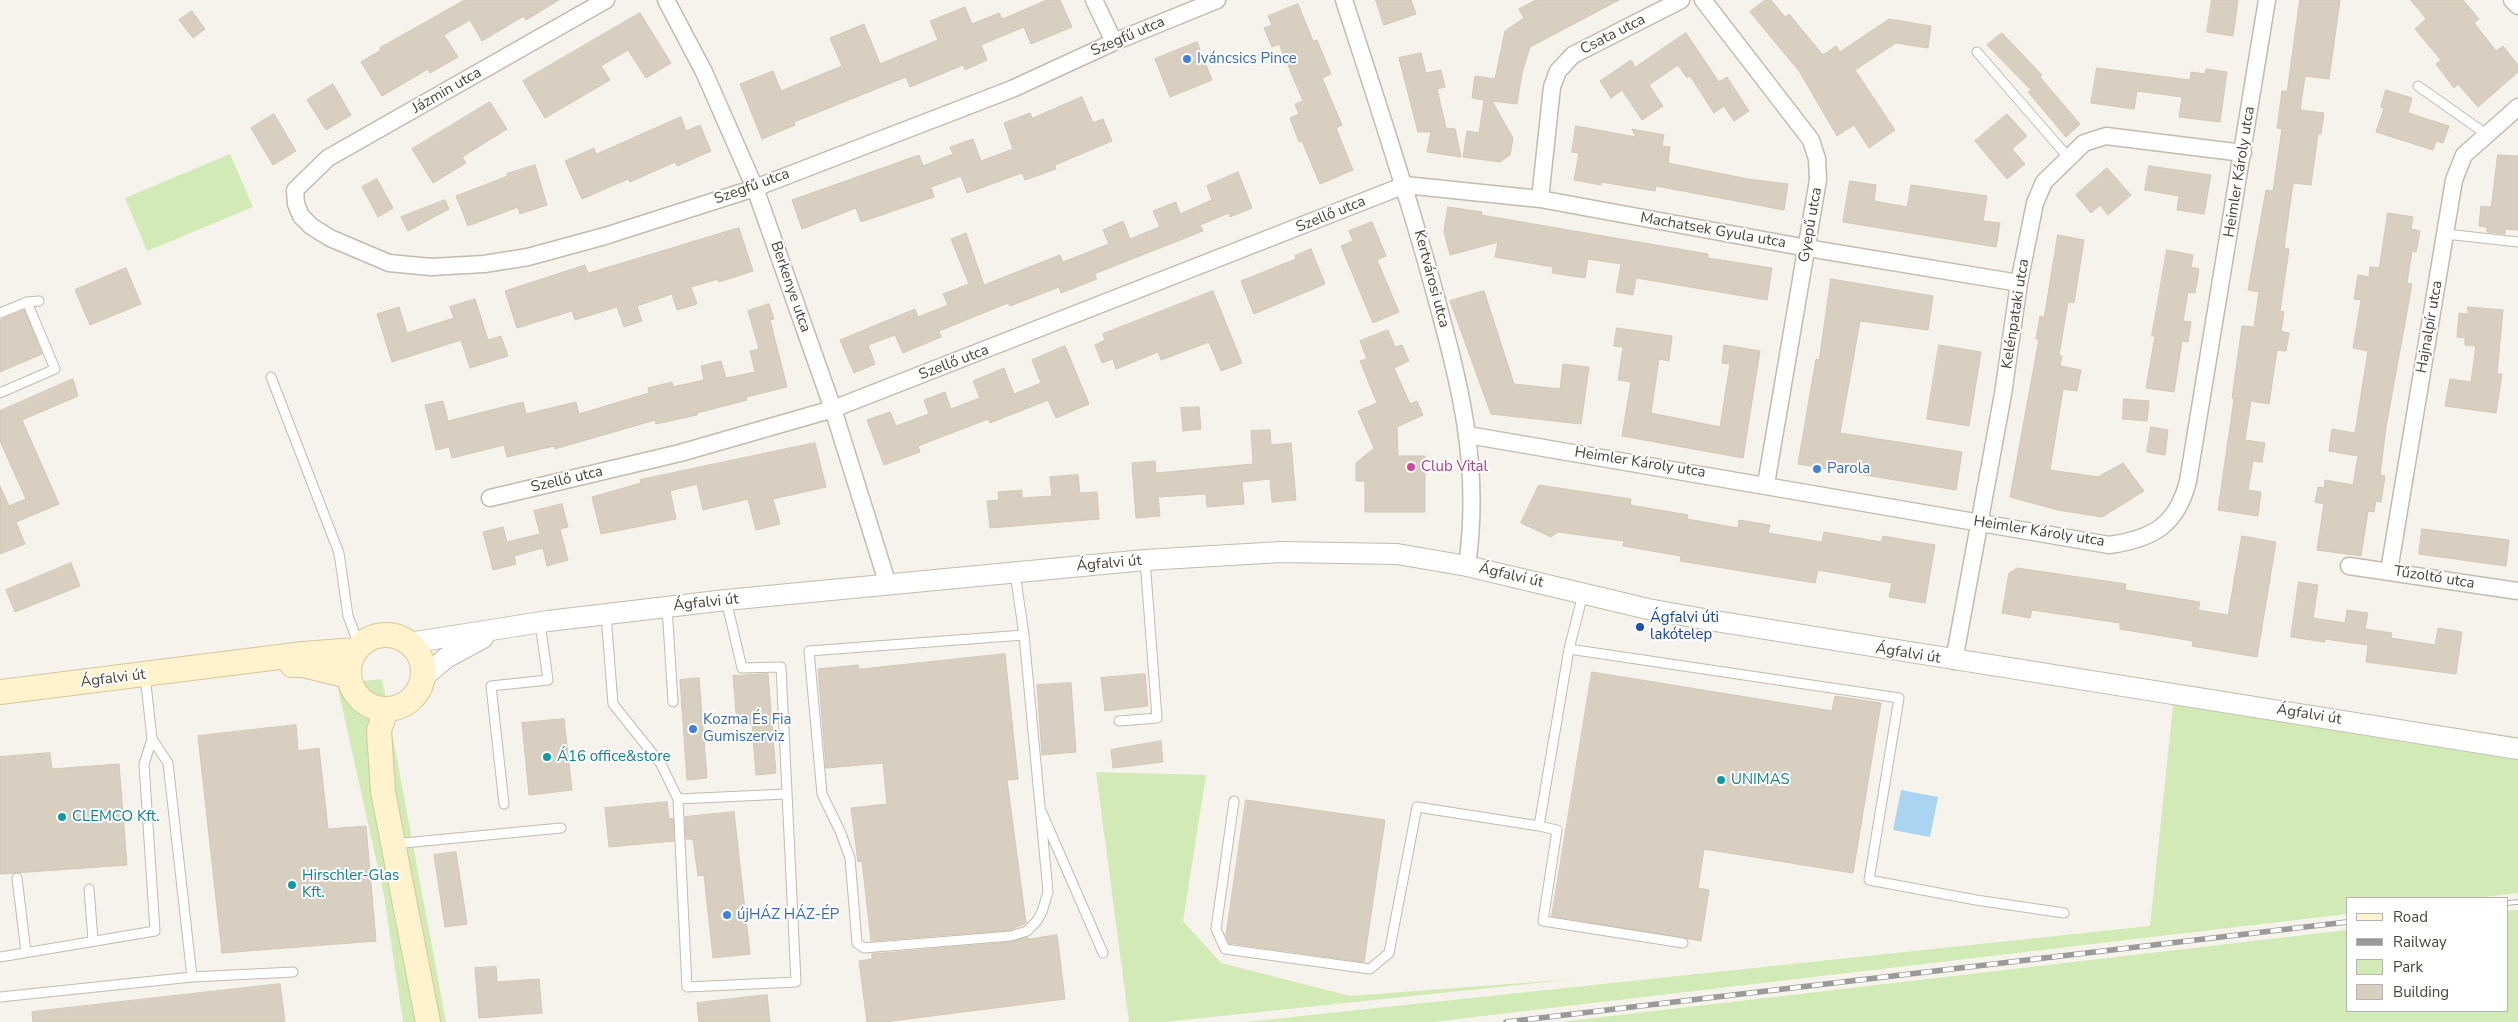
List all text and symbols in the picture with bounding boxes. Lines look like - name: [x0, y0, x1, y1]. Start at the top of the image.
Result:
- street label: Csata utca: [1577, 11, 1649, 59]
- street label: Szegfű utca: [1088, 13, 1168, 61]
- place label: Iváncsics Pince: [1197, 50, 1297, 68]
- marker: Iváncsics Pince: [1181, 53, 1193, 65]
- street label: Jázmin utca: [409, 64, 485, 118]
- street label: Heimler Károly utca: [2221, 105, 2259, 239]
- street label: Szegfű utca: [712, 165, 792, 209]
- street label: Gyepű utca: [1796, 186, 1826, 264]
- street label: Szellő utca: [1294, 193, 1368, 237]
- street label: Machatsek Gyula utca: [1639, 209, 1787, 253]
- street label: Kertvárosi utca: [1409, 228, 1453, 330]
- street label: Berkenye utca: [766, 239, 814, 335]
- street label: Kelénpataki utca: [1998, 258, 2034, 370]
- street label: Hajnalpír utca: [2413, 279, 2447, 375]
- street label: Szellő utca: [917, 341, 991, 385]
- street label: Heimler Károly utca: [1573, 444, 1707, 482]
- place label: Club Vital: [1421, 458, 1488, 476]
- place label: Parola: [1827, 460, 1870, 478]
- marker: Club Vital: [1405, 461, 1417, 473]
- street label: Szellő utca: [529, 463, 605, 497]
- marker: Parola: [1811, 463, 1823, 475]
- street label: Heimler Károly utca: [1972, 513, 2106, 551]
- street label: Ágfalvi út: [1076, 552, 1142, 576]
- street label: Ágfalvi út: [1477, 560, 1545, 592]
- street label: Tűzoltó utca: [2392, 563, 2476, 593]
- street label: Ágfalvi út: [672, 591, 740, 615]
- place label: Ágfalvi úti lakótelep: [1650, 609, 1719, 644]
- marker: Ágfalvi úti lakótelep: [1634, 621, 1646, 633]
- street label: Ágfalvi út: [1874, 640, 1942, 668]
- street label: Ágfalvi út: [79, 666, 147, 692]
- street label: Ágfalvi út: [2275, 701, 2343, 729]
- place label: Kozma És Fia Gumiszerviz: [703, 711, 791, 746]
- marker: Kozma És Fia Gumiszerviz: [687, 723, 699, 735]
- place label: Á16 office&store: [557, 748, 670, 766]
- marker: Á16 office&store: [541, 751, 553, 763]
- place label: UNIMAS: [1731, 771, 1790, 789]
- marker: UNIMAS: [1715, 774, 1727, 786]
- place label: CLEMCO Kft.: [72, 808, 160, 826]
- marker: CLEMCO Kft.: [56, 811, 68, 823]
- place label: Hirschler-Glas Kft.: [302, 867, 399, 902]
- marker: Hirschler-Glas Kft.: [286, 879, 298, 891]
- legend: [2346, 897, 2508, 1012]
- place label: újHÁZ HÁZ-ÉP: [737, 906, 839, 924]
- text: Road: [2393, 907, 2428, 927]
- marker: újHÁZ HÁZ-ÉP: [721, 909, 733, 921]
- text: Railway: [2393, 932, 2447, 952]
- text: Park: [2393, 957, 2423, 977]
- text: Building: [2393, 982, 2449, 1002]

